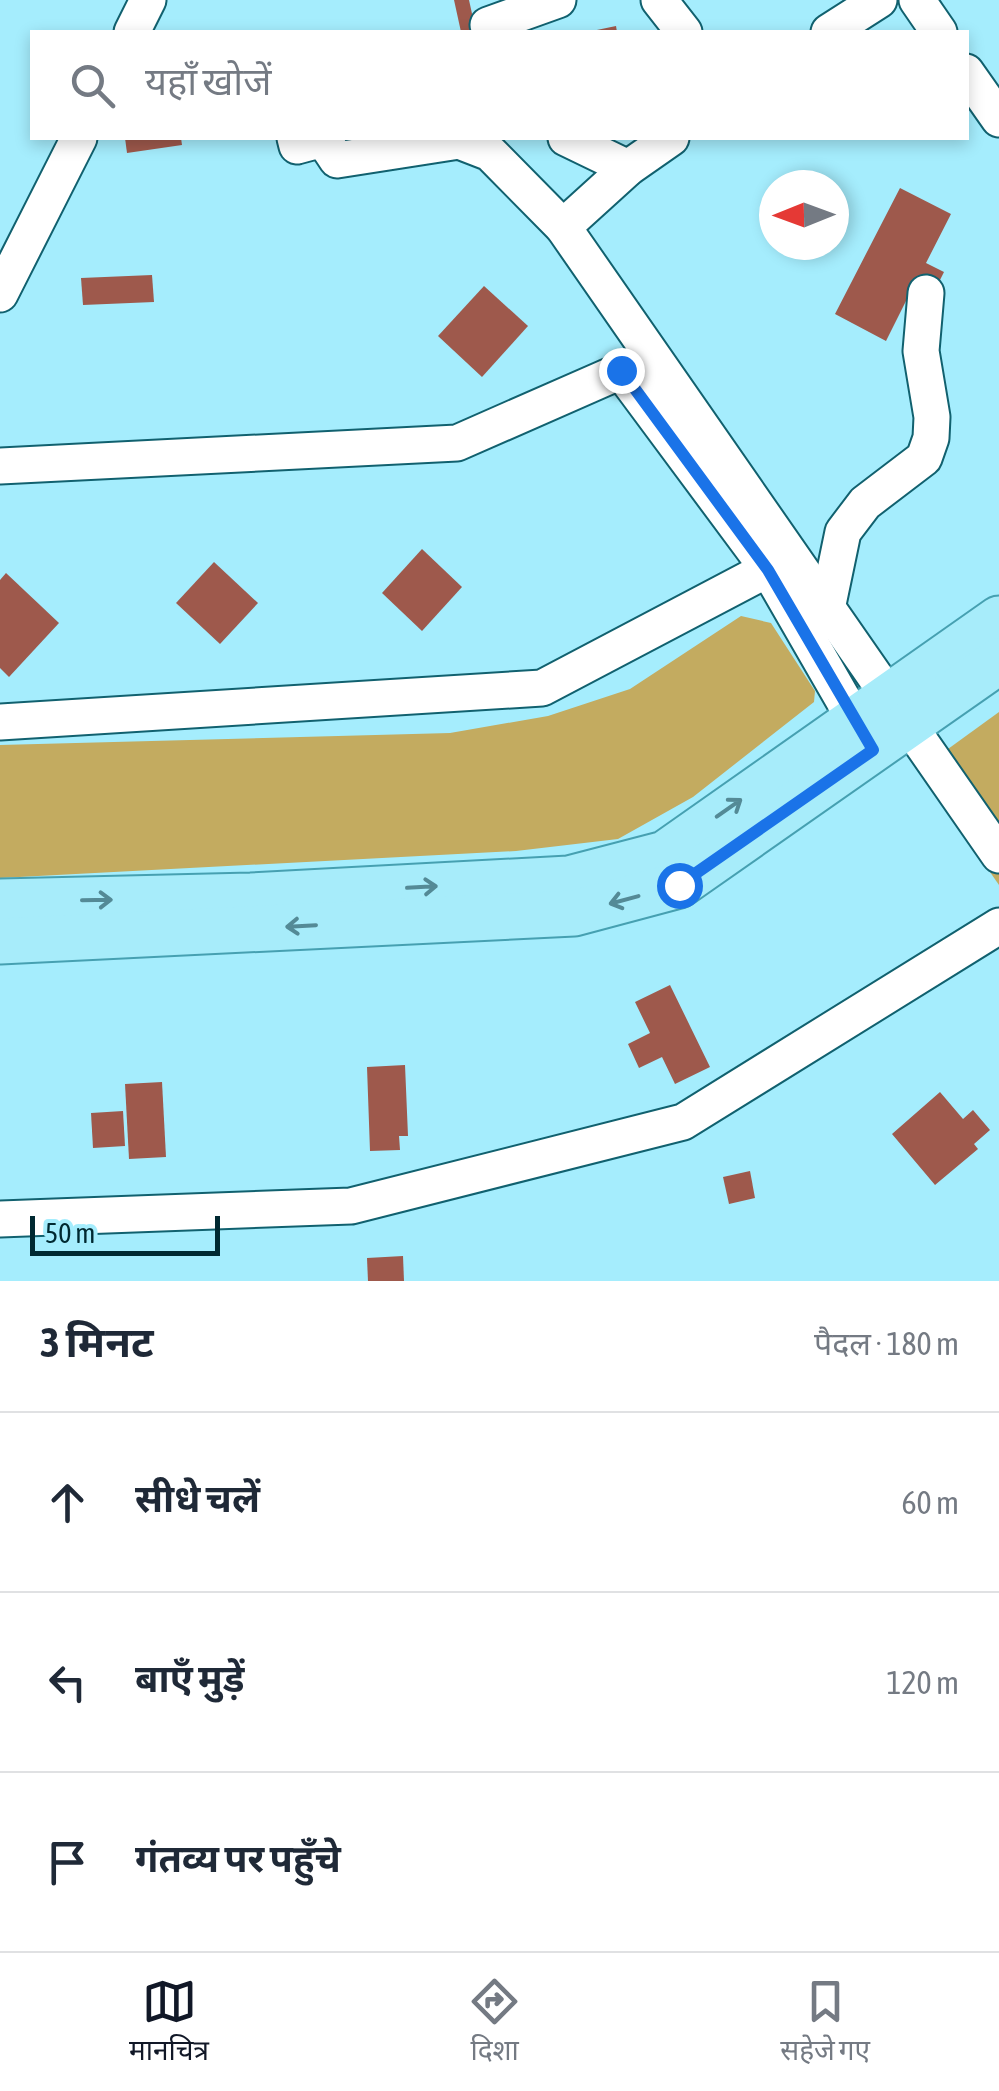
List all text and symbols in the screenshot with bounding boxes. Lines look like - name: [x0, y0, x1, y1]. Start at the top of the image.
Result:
- search box: [30, 30, 969, 140]
- icon: search: [65, 58, 120, 113]
- text: यहाँ खोजें: [145, 60, 271, 103]
- north arrow: [759, 170, 849, 260]
- route end: [599, 348, 645, 394]
- one-way arrow: [715, 798, 743, 819]
- route start: [657, 863, 703, 909]
- one-way arrow: [406, 877, 438, 896]
- one-way arrow: [81, 890, 113, 909]
- one-way arrow: [609, 891, 640, 910]
- one-way arrow: [286, 917, 318, 936]
- scale bar: [30, 1211, 220, 1256]
- text: 50 m: [45, 1217, 95, 1249]
- text: 3 मिनट: [40, 1318, 154, 1366]
- text: पैदल · 180 m: [814, 1325, 959, 1362]
- icon: ahead: [40, 1475, 95, 1530]
- text: सीधे चलें: [135, 1477, 260, 1520]
- text: 60 m: [901, 1484, 959, 1521]
- icon: left: [40, 1655, 95, 1710]
- text: बाएँ मुड़ें: [135, 1657, 244, 1700]
- text: 120 m: [886, 1664, 959, 1701]
- icon: arrive: [40, 1835, 95, 1890]
- text: गंतव्य पर पहुँचे: [135, 1837, 341, 1880]
- tab: मानचित्र: [129, 1974, 209, 2071]
- tab: दिशा: [467, 1974, 522, 2071]
- tab: सहेजे गए: [780, 1974, 870, 2071]

